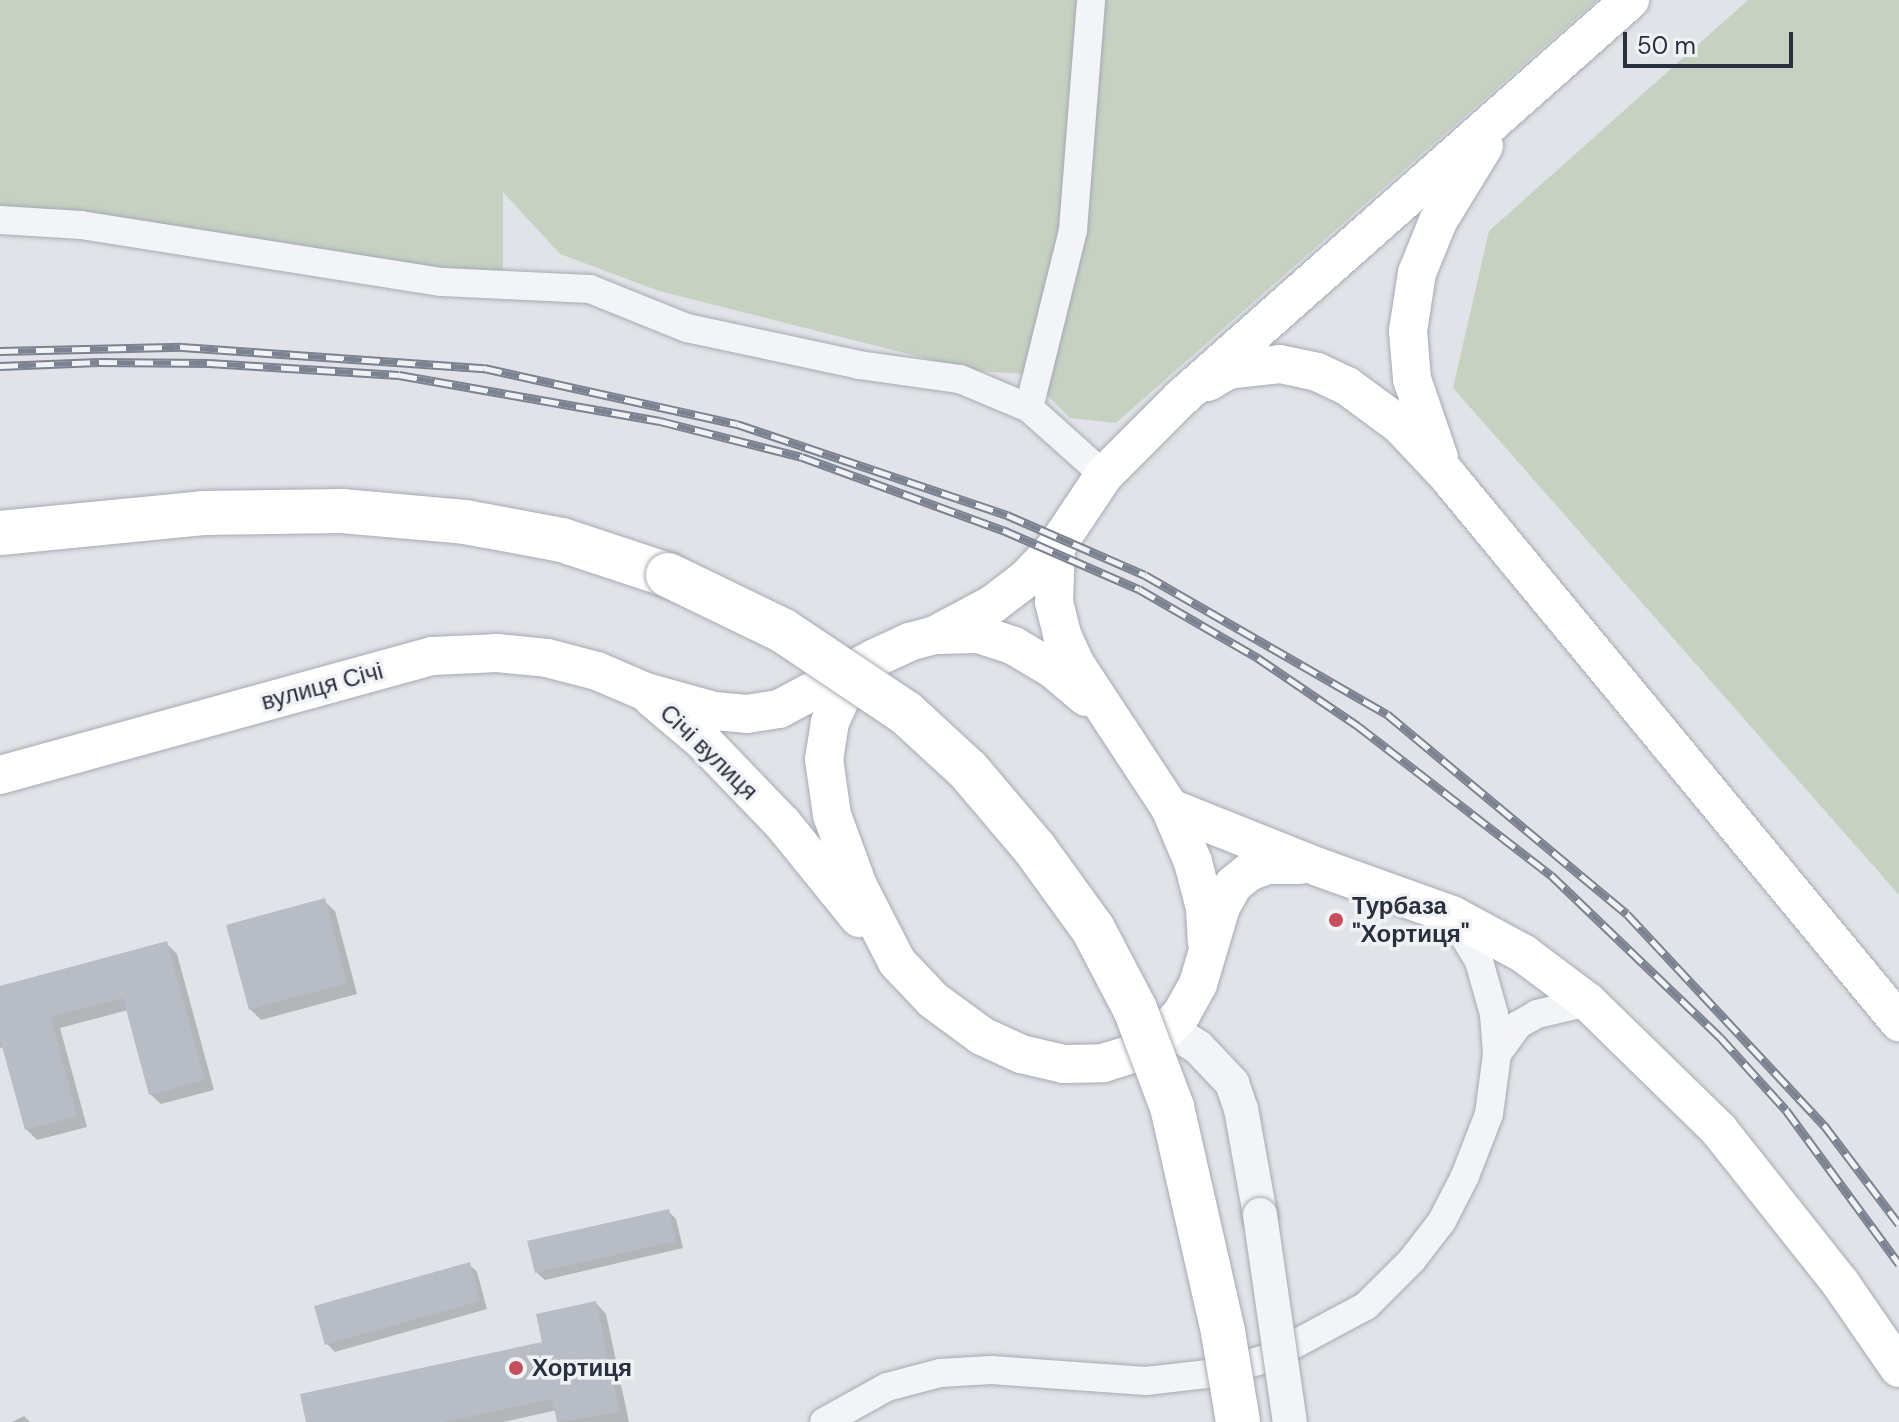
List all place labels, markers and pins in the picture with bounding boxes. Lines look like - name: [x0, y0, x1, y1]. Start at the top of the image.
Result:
- place label: Турбаза "Хортиця": [1352, 892, 1470, 948]
- marker: Турбаза "Хортиця": [1327, 911, 1345, 929]
- place label: Хортиця: [532, 1354, 632, 1382]
- marker: Хортиця: [507, 1359, 525, 1377]

